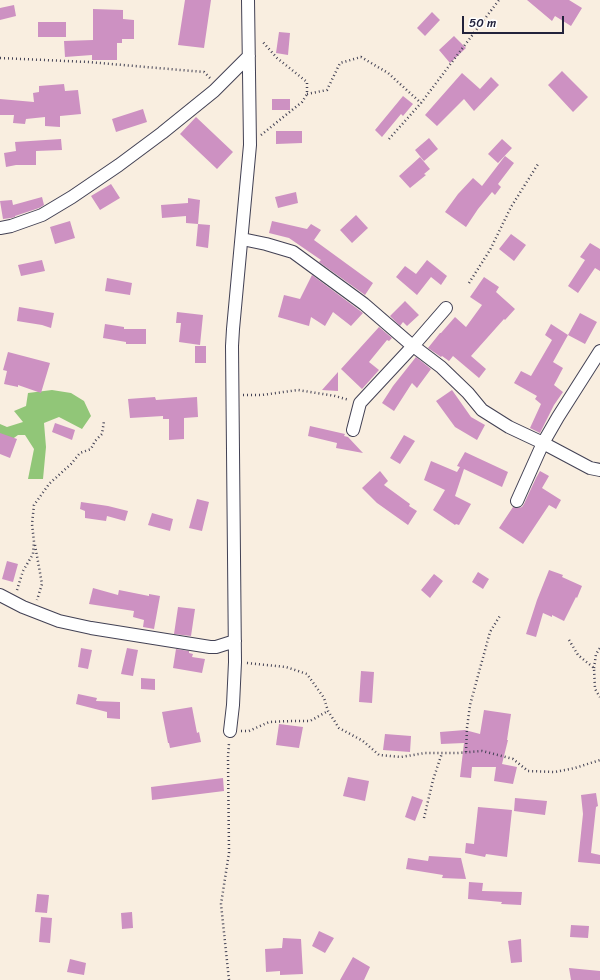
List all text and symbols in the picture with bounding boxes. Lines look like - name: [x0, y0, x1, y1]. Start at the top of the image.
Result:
- scale bar: [464, 8, 566, 34]
- text: 50 m: [469, 12, 496, 34]

